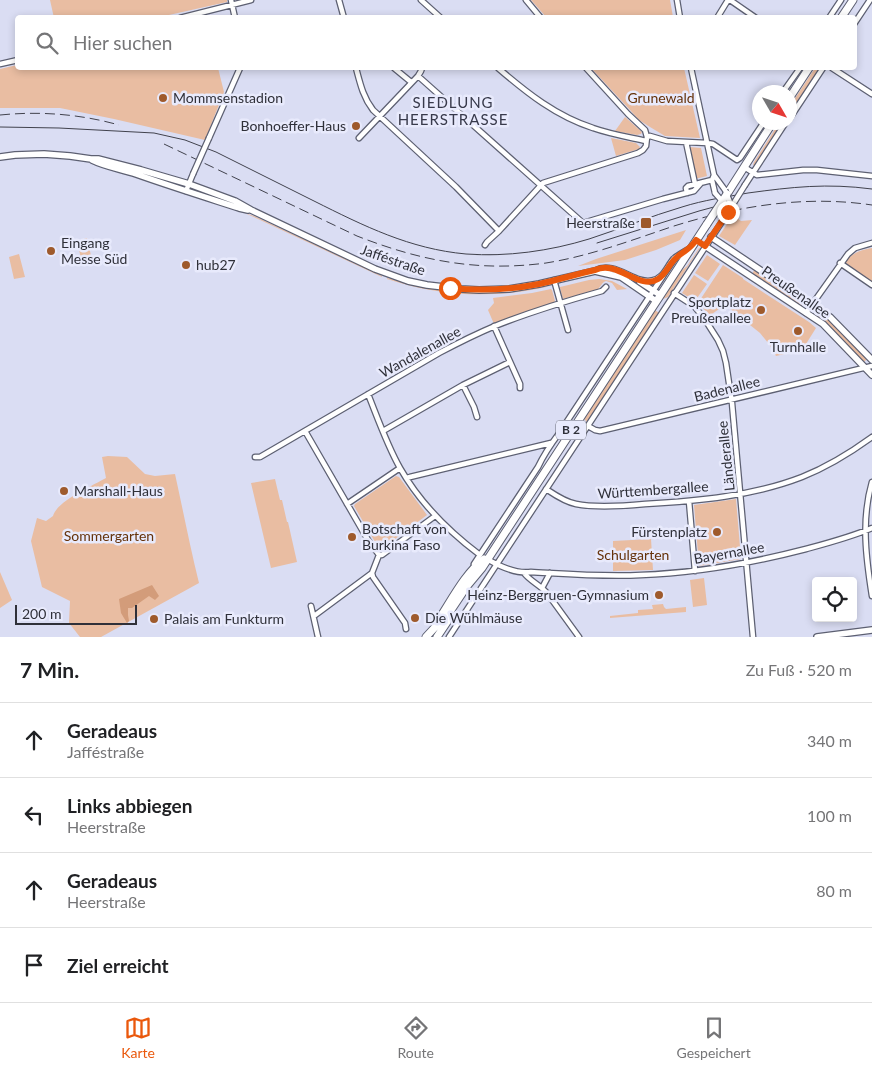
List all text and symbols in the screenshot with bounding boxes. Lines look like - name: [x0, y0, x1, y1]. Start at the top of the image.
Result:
- search box: [15, 15, 857, 70]
- icon: search: [33, 29, 61, 57]
- text: Hier suchen: [73, 31, 172, 54]
- north arrow: [752, 85, 797, 130]
- place label: Mommsenstadion: [173, 89, 283, 106]
- park label: Grunewald: [627, 89, 695, 106]
- marker: Mommsenstadion: [157, 92, 169, 104]
- district label: SIEDLUNG HEERSTRASSE: [398, 93, 508, 128]
- place label: Bonhoeffer-Haus: [240, 117, 346, 134]
- marker: Bonhoeffer-Haus: [350, 120, 362, 132]
- route end: [717, 201, 740, 224]
- place label: Heerstraße: [566, 214, 635, 231]
- marker: Heerstraße: [639, 216, 653, 230]
- place label: Eingang Messe Süd: [61, 234, 127, 267]
- street label: Jafféstraße: [358, 240, 428, 279]
- marker: Eingang Messe Süd: [45, 245, 57, 257]
- place label: hub27: [196, 256, 236, 273]
- marker: hub27: [180, 259, 192, 271]
- street label: Preußenallee: [759, 262, 834, 321]
- route start: [439, 277, 462, 300]
- place label: Sportplatz Preußenallee: [671, 293, 751, 326]
- marker: Sportplatz Preußenallee: [755, 304, 767, 316]
- street label: Wandalenallee: [376, 322, 463, 381]
- marker: Turnhalle: [792, 325, 804, 337]
- place label: Turnhalle: [770, 338, 826, 355]
- street label: Badenallee: [692, 372, 762, 405]
- road number: B 2: [556, 420, 586, 440]
- street label: Länderallee: [713, 420, 738, 492]
- street label: Württembergallee: [597, 477, 709, 502]
- place label: Marshall-Haus: [74, 482, 163, 499]
- marker: Marshall-Haus: [58, 485, 70, 497]
- place label: Botschaft von Burkina Faso: [362, 520, 447, 553]
- place label: Fürstenplatz: [631, 523, 707, 540]
- marker: Fürstenplatz: [711, 526, 723, 538]
- park label: Sommergarten: [64, 527, 154, 544]
- marker: Botschaft von Burkina Faso: [346, 531, 358, 543]
- street label: Bayernallee: [692, 538, 766, 567]
- park label: Schulgarten: [597, 546, 669, 563]
- map controls: [812, 577, 857, 622]
- button: locate: [812, 577, 857, 622]
- place label: Heinz-Berggruen-Gymnasium: [467, 586, 649, 603]
- marker: Heinz-Berggruen-Gymnasium: [653, 589, 665, 601]
- scale bar: [15, 602, 138, 625]
- text: 200 m: [22, 605, 61, 622]
- place label: Die Wühlmäuse: [425, 609, 522, 626]
- place label: Palais am Funkturm: [164, 610, 284, 627]
- marker: Die Wühlmäuse: [409, 612, 421, 624]
- marker: Palais am Funkturm: [148, 613, 160, 625]
- text: 7 Min.: [20, 657, 79, 682]
- text: Zu Fuß · 520 m: [746, 660, 852, 679]
- text: Geradeaus: [67, 719, 157, 742]
- icon: ahead: [20, 726, 48, 754]
- text: 340 m: [807, 731, 852, 750]
- text: Jafféstraße: [67, 742, 144, 761]
- text: Links abbiegen: [67, 794, 192, 817]
- icon: left: [20, 801, 48, 829]
- text: 100 m: [807, 806, 852, 825]
- text: Heerstraße: [67, 817, 146, 836]
- text: Geradeaus: [67, 869, 157, 892]
- icon: ahead: [20, 876, 48, 904]
- text: 80 m: [816, 881, 852, 900]
- text: Heerstraße: [67, 892, 146, 911]
- icon: arrive: [20, 951, 48, 979]
- text: Ziel erreicht: [67, 954, 169, 977]
- tab: Karte: [121, 1014, 155, 1061]
- tab: Route: [398, 1014, 434, 1061]
- tab: Gespeichert: [677, 1014, 751, 1061]

